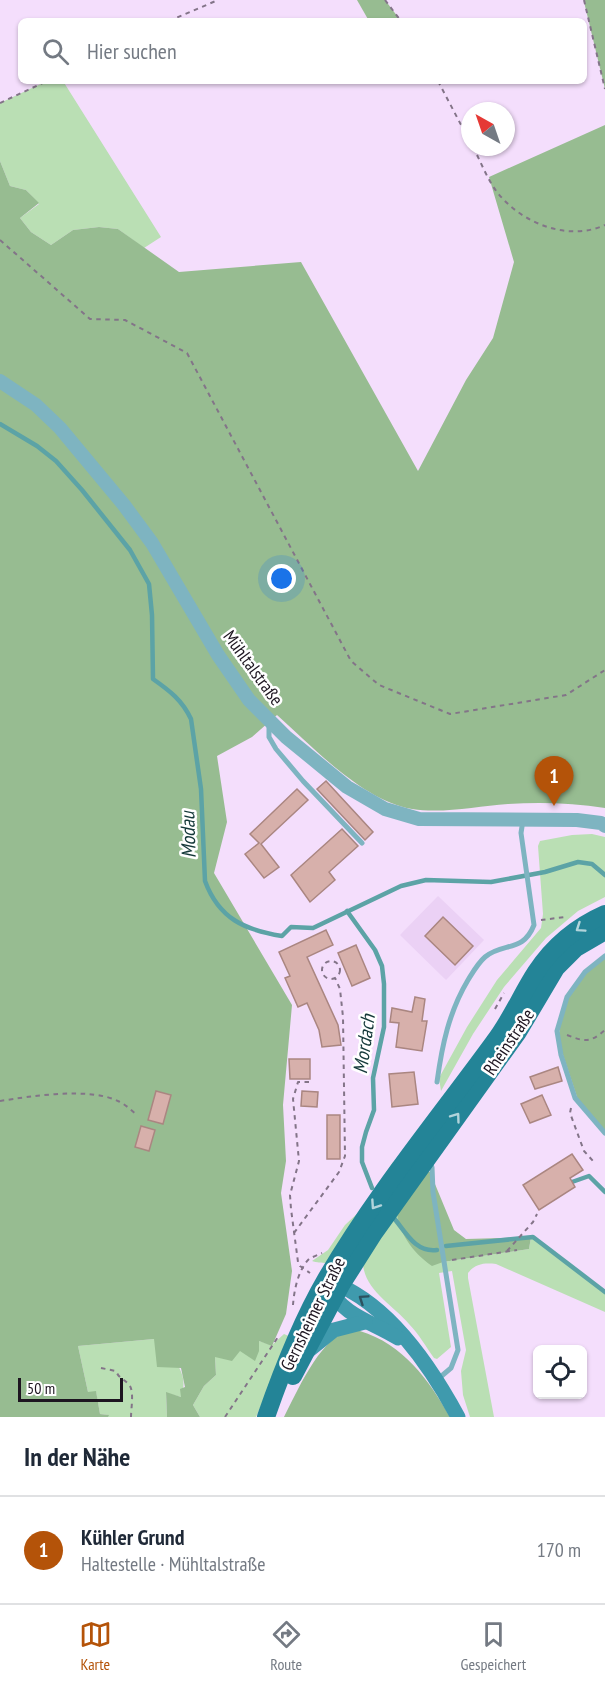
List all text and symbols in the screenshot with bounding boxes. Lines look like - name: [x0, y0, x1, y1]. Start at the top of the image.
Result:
- search box: [18, 18, 587, 84]
- icon: search: [39, 35, 72, 68]
- text: Hier suchen: [87, 37, 177, 65]
- north arrow: [461, 102, 515, 156]
- your location: [267, 564, 296, 593]
- street label: Mühltalstraße: [218, 626, 288, 710]
- pin: 1: [534, 756, 574, 806]
- water label: Modau: [174, 810, 202, 859]
- one-way arrow: [576, 921, 587, 932]
- street label: Rheinstraße: [478, 1004, 539, 1079]
- water label: Mordach: [347, 1012, 381, 1075]
- one-way arrow: [448, 1113, 459, 1124]
- one-way arrow: [371, 1198, 382, 1209]
- street label: Gernsheimer Straße: [275, 1253, 350, 1374]
- one-way arrow: [358, 1295, 369, 1306]
- map controls: [533, 1345, 587, 1399]
- button: locate: [533, 1345, 587, 1399]
- scale bar: [18, 1375, 123, 1402]
- text: 50 m: [27, 1378, 55, 1398]
- text: In der Nähe: [24, 1440, 130, 1473]
- text: Kühler Grund: [81, 1523, 185, 1551]
- text: 1: [39, 1537, 48, 1563]
- text: 170 m: [537, 1537, 581, 1563]
- text: Haltestelle · Mühltalstraße: [81, 1551, 265, 1577]
- tab: Karte: [79, 1618, 112, 1674]
- tab: Route: [270, 1618, 303, 1674]
- tab: Gespeichert: [461, 1618, 526, 1674]

